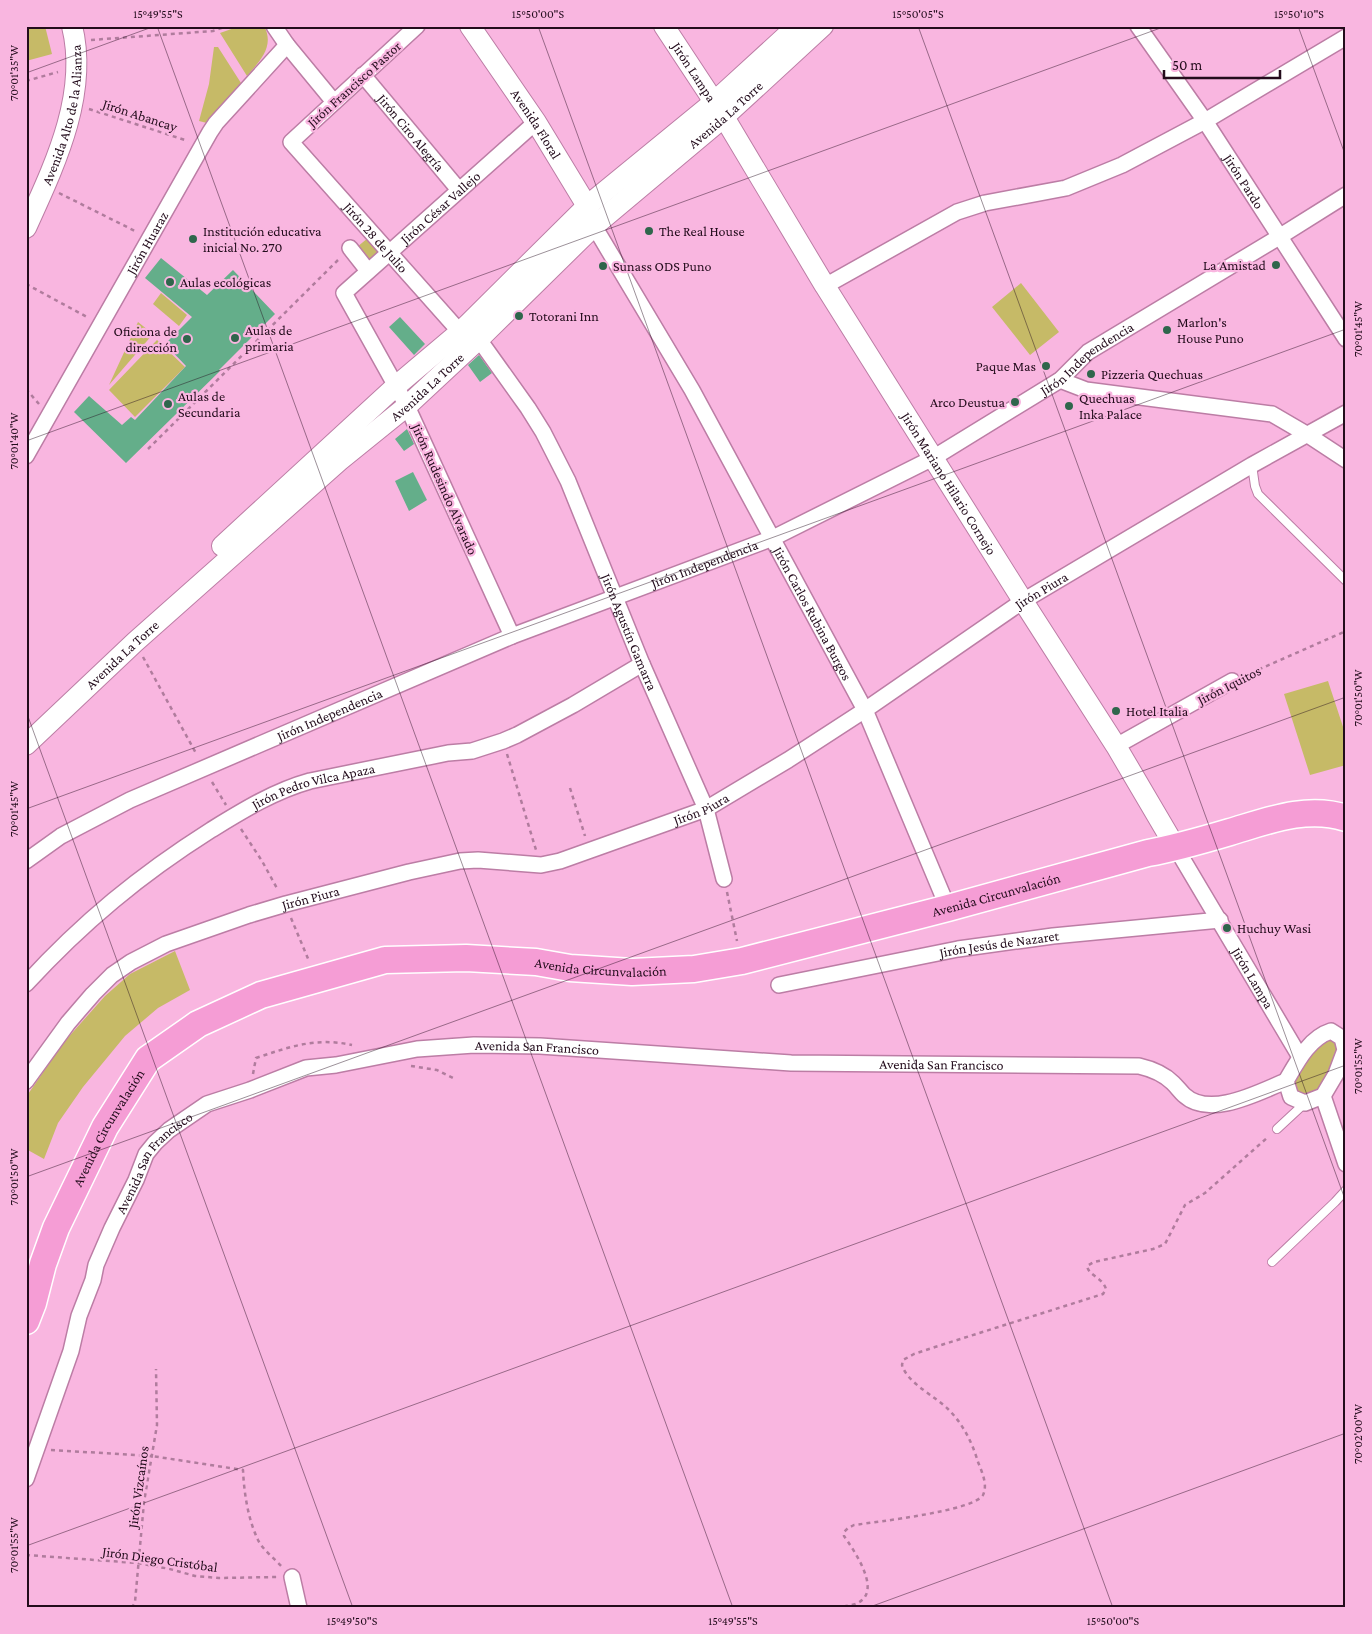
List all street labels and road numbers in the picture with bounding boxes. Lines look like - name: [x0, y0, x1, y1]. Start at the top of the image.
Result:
- street label: Jirón Lampa: [668, 37, 720, 105]
- street label: Jirón Francisco Pastor: [302, 38, 404, 132]
- street label: Avenida Alto de la Alianza: [38, 44, 85, 187]
- street label: Avenida La Torre: [685, 78, 766, 152]
- street label: Avenida Floral: [508, 86, 565, 162]
- street label: Jirón Ciro Alegría: [373, 89, 448, 175]
- street label: Jirón Abancay: [99, 95, 180, 135]
- street label: Jirón Pardo: [1219, 149, 1268, 212]
- street label: Jirón César Vallejo: [395, 168, 483, 248]
- street label: Jirón 28 de Julio: [339, 197, 411, 276]
- street label: Jirón Huaraz: [122, 209, 171, 279]
- street label: Jirón Independencia: [1036, 318, 1137, 399]
- street label: Avenida La Torre: [387, 349, 467, 424]
- street label: Jirón Mariano Hilario Cornejo: [897, 407, 1000, 558]
- street label: Jirón Rudesindo Alvarado: [408, 419, 481, 557]
- street label: Jirón Independencia: [647, 536, 761, 592]
- street label: Jirón Carlos Rubina Burgos: [769, 542, 855, 683]
- street label: Jirón Piura: [1010, 568, 1071, 613]
- street label: Jirón Agustín Gamarra: [598, 569, 661, 694]
- street label: Avenida La Torre: [82, 617, 162, 692]
- street label: Jirón Iquitos: [1193, 662, 1263, 709]
- street label: Jirón Independencia: [273, 684, 385, 745]
- street label: Jirón Pedro Vilca Apaza: [247, 760, 377, 813]
- street label: Jirón Piura: [669, 789, 732, 829]
- street label: Avenida Circunvalación: [930, 869, 1062, 920]
- street label: Jirón Piura: [278, 882, 342, 913]
- street label: Jirón Jesús de Nazaret: [936, 927, 1060, 961]
- street label: Jirón Lampa: [1228, 943, 1278, 1012]
- street label: Avenida Circunvalación: [534, 954, 667, 980]
- street label: Avenida San Francisco: [475, 1037, 600, 1058]
- street label: Avenida San Francisco: [879, 1056, 1004, 1073]
- street label: Avenida Circunvalación: [69, 1066, 148, 1189]
- street label: Avenida San Francisco: [112, 1108, 195, 1216]
- street label: Jirón Vizcaínos: [124, 1445, 152, 1531]
- street label: Jirón Diego Cristóbal: [99, 1543, 219, 1575]

